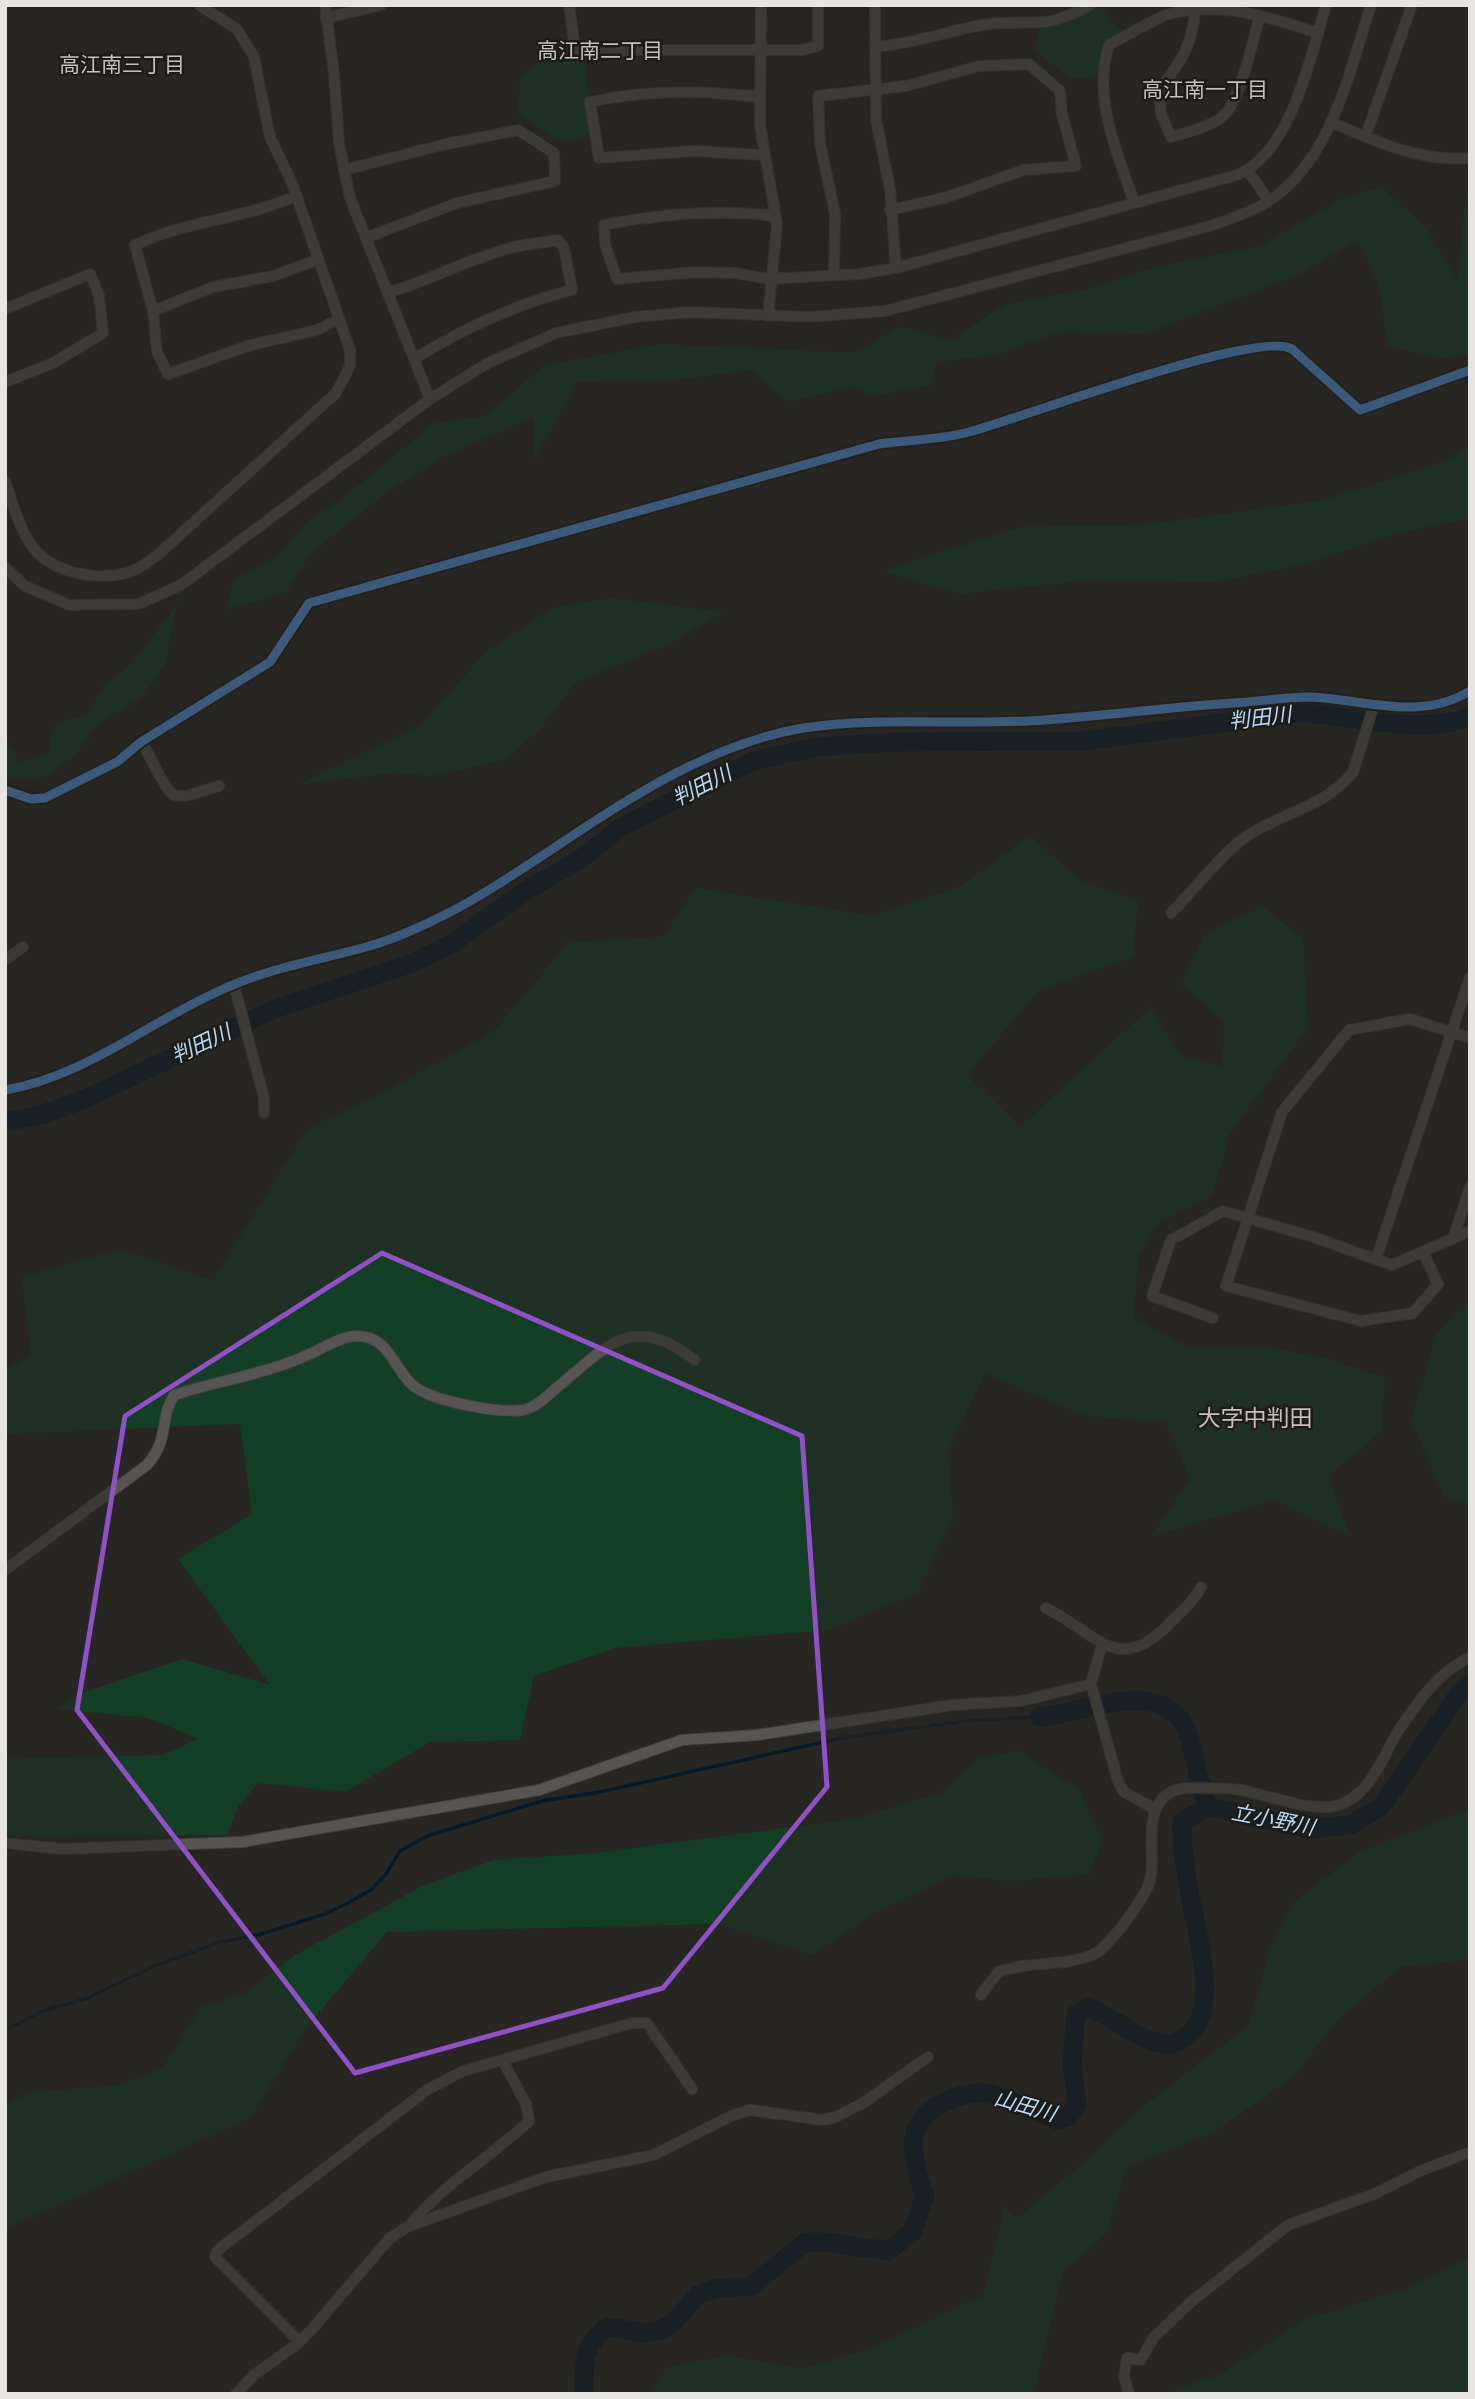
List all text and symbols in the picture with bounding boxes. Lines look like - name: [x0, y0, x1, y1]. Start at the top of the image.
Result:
- district label: 高江南二丁目: [537, 37, 663, 62]
- district label: 高江南三丁目: [59, 51, 185, 76]
- district label: 高江南一丁目: [1142, 76, 1268, 101]
- water label: 判田川: [1227, 700, 1295, 733]
- water label: 判田川: [668, 758, 737, 810]
- water label: 判田川: [167, 1017, 236, 1067]
- district label: 大字中判田: [1198, 1403, 1313, 1431]
- water label: 立小野川: [1230, 1798, 1319, 1839]
- water label: 山田川: [992, 2084, 1061, 2126]

